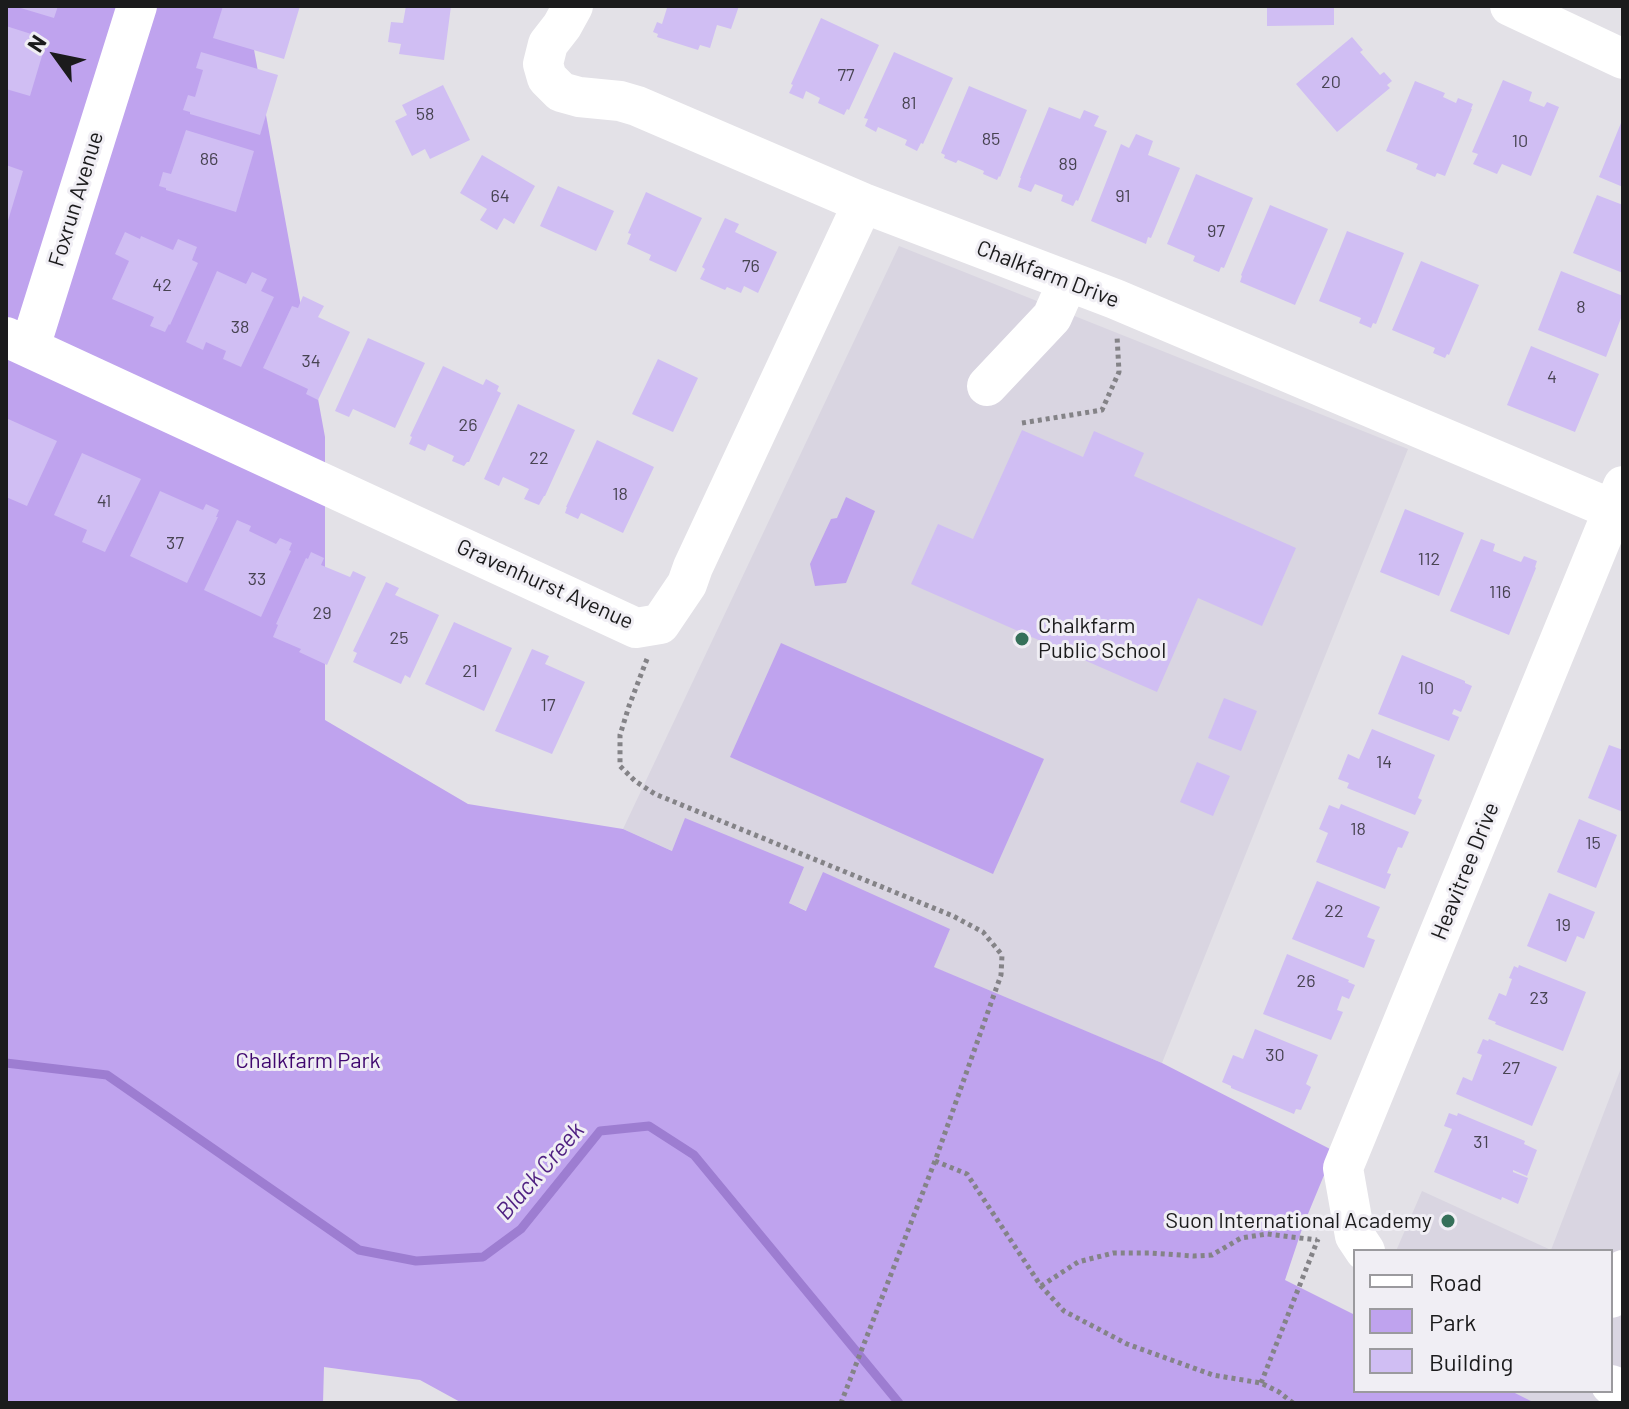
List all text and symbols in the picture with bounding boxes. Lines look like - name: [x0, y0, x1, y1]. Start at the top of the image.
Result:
- north arrow: [16, 16, 96, 96]
- text: N: [21, 30, 51, 56]
- house number: 77: [837, 64, 855, 86]
- house number: 20: [1321, 71, 1341, 93]
- house number: 81: [901, 92, 917, 114]
- house number: 58: [416, 103, 434, 125]
- street label: Foxrun Avenue: [43, 128, 109, 270]
- house number: 85: [982, 128, 1000, 150]
- house number: 10: [1512, 130, 1528, 152]
- house number: 86: [200, 148, 218, 170]
- house number: 89: [1059, 153, 1077, 175]
- house number: 64: [490, 185, 510, 207]
- house number: 91: [1115, 185, 1131, 207]
- house number: 97: [1207, 220, 1225, 242]
- street label: Chalkfarm Drive: [973, 235, 1123, 313]
- house number: 76: [742, 255, 760, 277]
- house number: 42: [152, 274, 172, 296]
- house number: 8: [1576, 296, 1586, 318]
- house number: 38: [231, 316, 249, 338]
- house number: 34: [301, 350, 321, 372]
- house number: 4: [1547, 366, 1557, 388]
- house number: 26: [459, 414, 477, 436]
- house number: 22: [529, 447, 549, 469]
- house number: 18: [612, 483, 628, 505]
- house number: 41: [97, 490, 111, 512]
- house number: 37: [166, 532, 184, 554]
- street label: Gravenhurst Avenue: [453, 533, 637, 635]
- house number: 112: [1418, 548, 1440, 570]
- house number: 33: [248, 568, 266, 590]
- house number: 116: [1489, 581, 1511, 603]
- house number: 29: [312, 602, 332, 624]
- place label: Chalkfarm Public School: [1038, 613, 1166, 664]
- house number: 25: [390, 627, 408, 649]
- marker: Chalkfarm Public School: [1013, 630, 1031, 648]
- house number: 21: [462, 660, 478, 682]
- house number: 10: [1418, 677, 1434, 699]
- house number: 17: [541, 694, 555, 716]
- house number: 14: [1376, 751, 1392, 773]
- street label: Heavitree Drive: [1425, 798, 1505, 944]
- house number: 18: [1350, 818, 1366, 840]
- house number: 15: [1585, 832, 1601, 854]
- house number: 22: [1324, 900, 1344, 922]
- house number: 19: [1555, 914, 1571, 936]
- house number: 26: [1297, 970, 1315, 992]
- house number: 23: [1530, 987, 1548, 1009]
- house number: 30: [1265, 1044, 1285, 1066]
- park label: Chalkfarm Park: [235, 1048, 381, 1074]
- house number: 27: [1502, 1057, 1520, 1079]
- water label: Black Creek: [490, 1116, 590, 1226]
- house number: 31: [1473, 1131, 1489, 1153]
- place label: Suon International Academy: [1165, 1208, 1432, 1234]
- marker: Suon International Academy: [1439, 1212, 1457, 1230]
- legend: [1353, 1249, 1613, 1393]
- text: Road: [1429, 1267, 1482, 1296]
- text: Park: [1429, 1307, 1476, 1336]
- text: Building: [1429, 1347, 1513, 1376]

